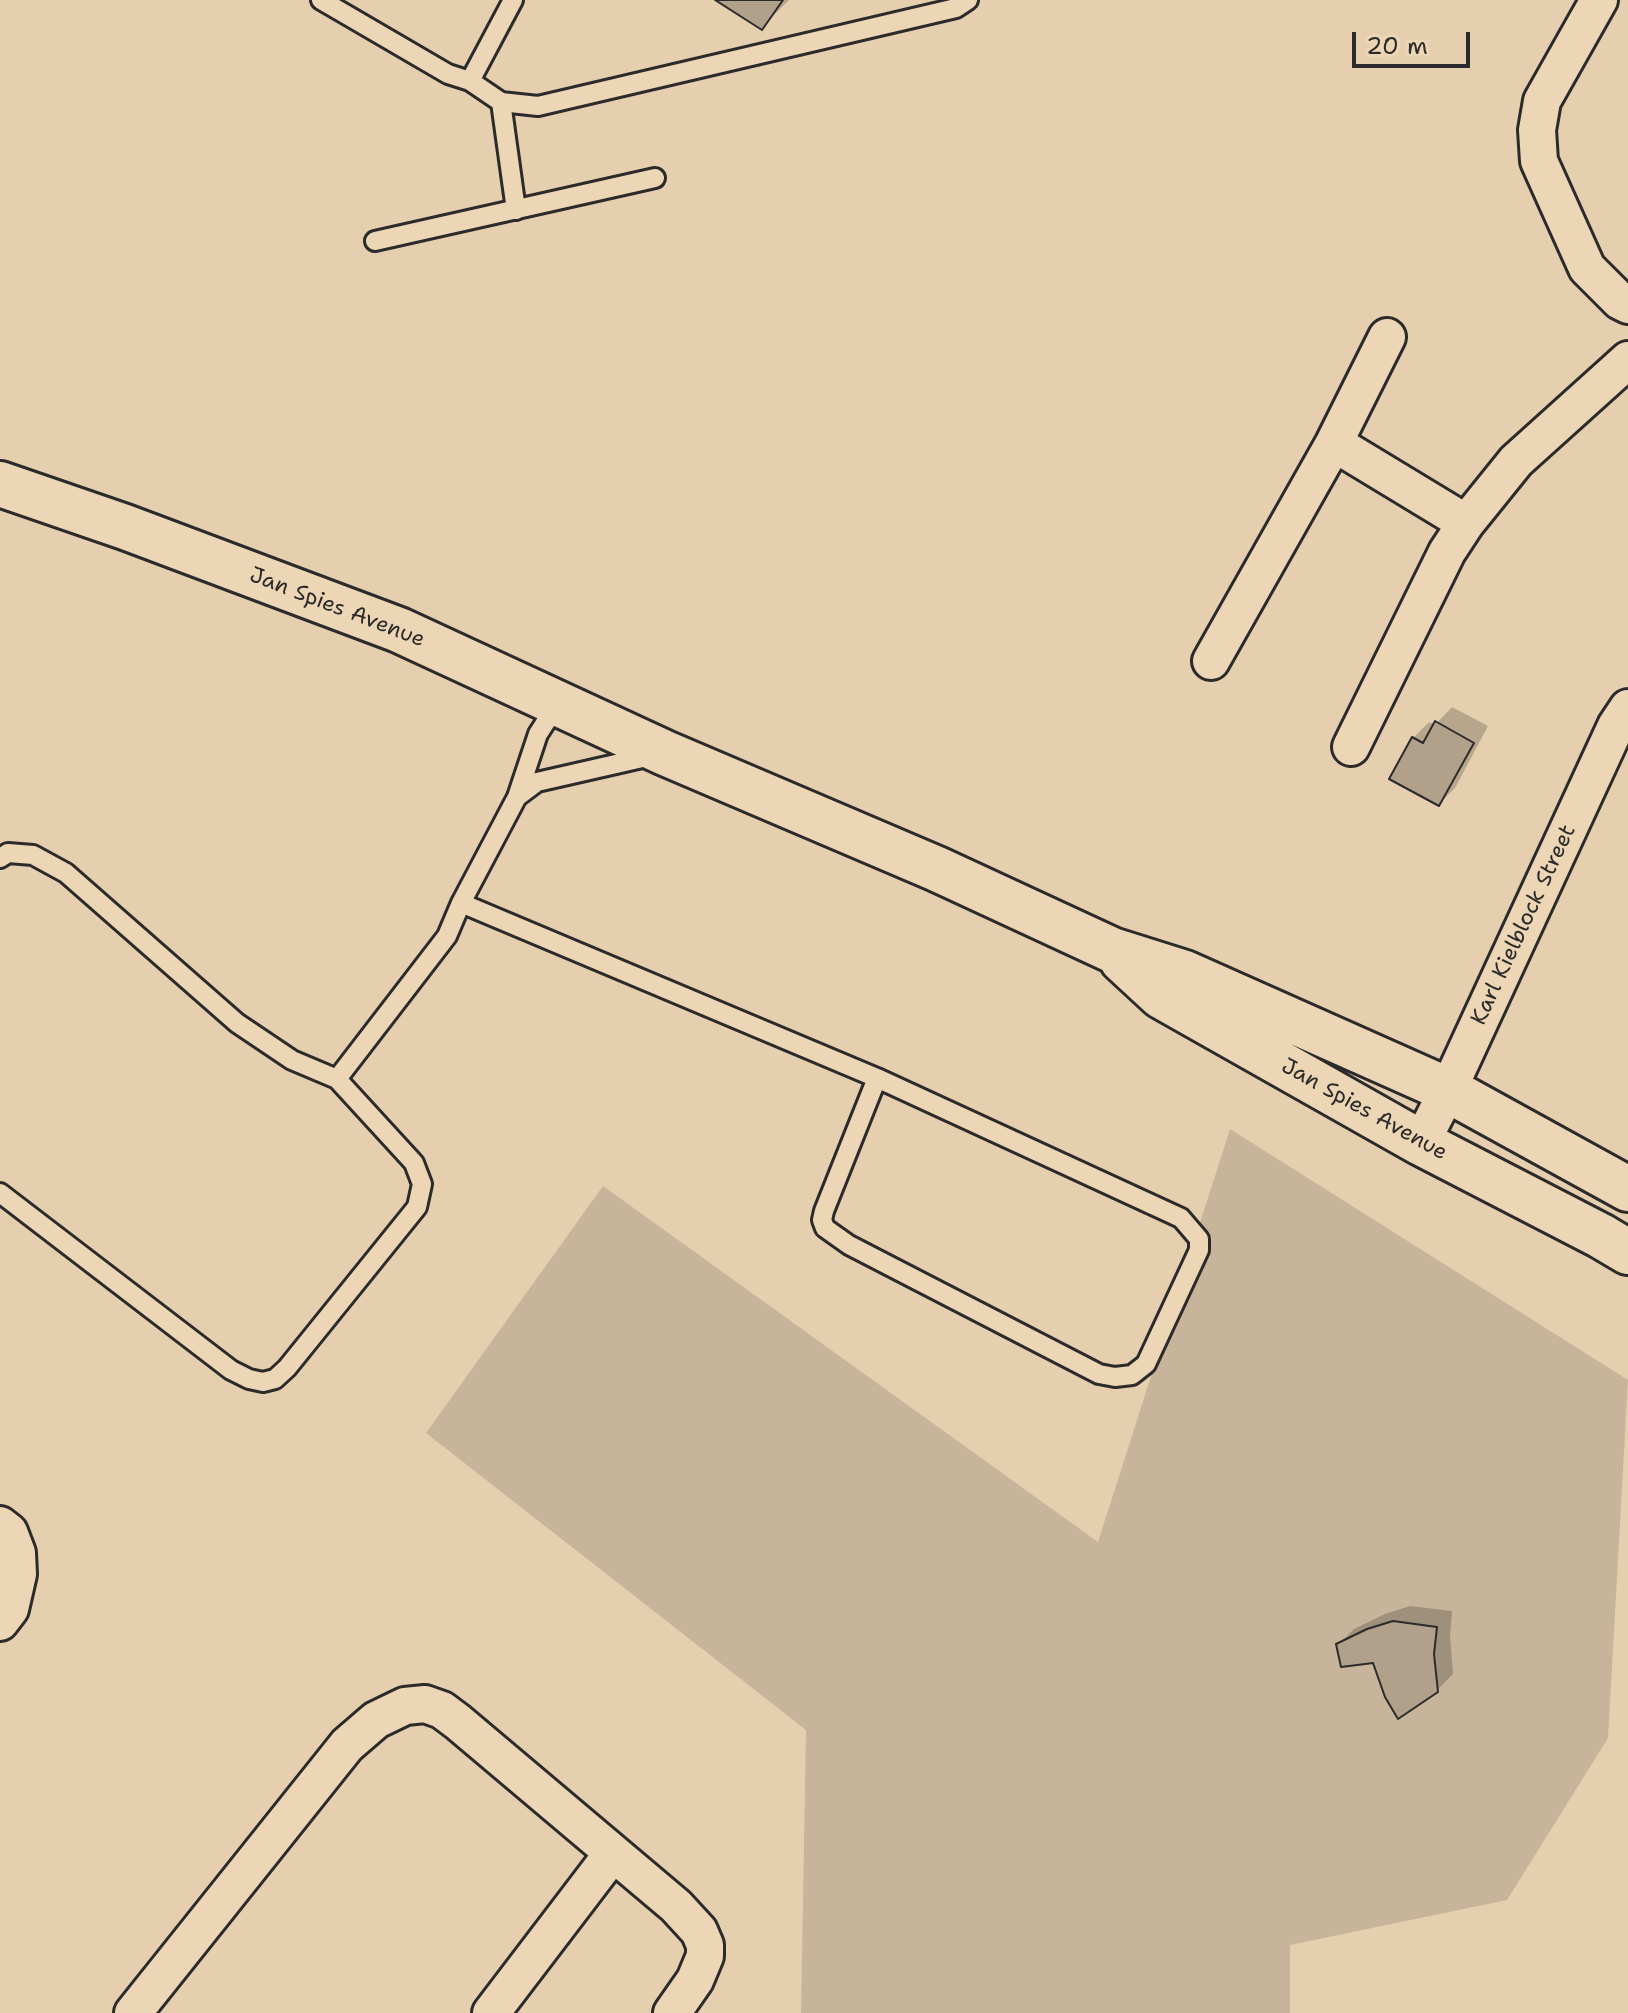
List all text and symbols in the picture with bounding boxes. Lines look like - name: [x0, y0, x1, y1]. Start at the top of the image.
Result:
- scale bar: [1356, 16, 1474, 66]
- text: 20 m: [1366, 30, 1428, 62]
- street label: Jan Spies Avenue: [246, 562, 428, 654]
- street label: Karl Kielblock Street: [1466, 821, 1582, 1029]
- street label: Jan Spies Avenue: [1276, 1053, 1452, 1167]

